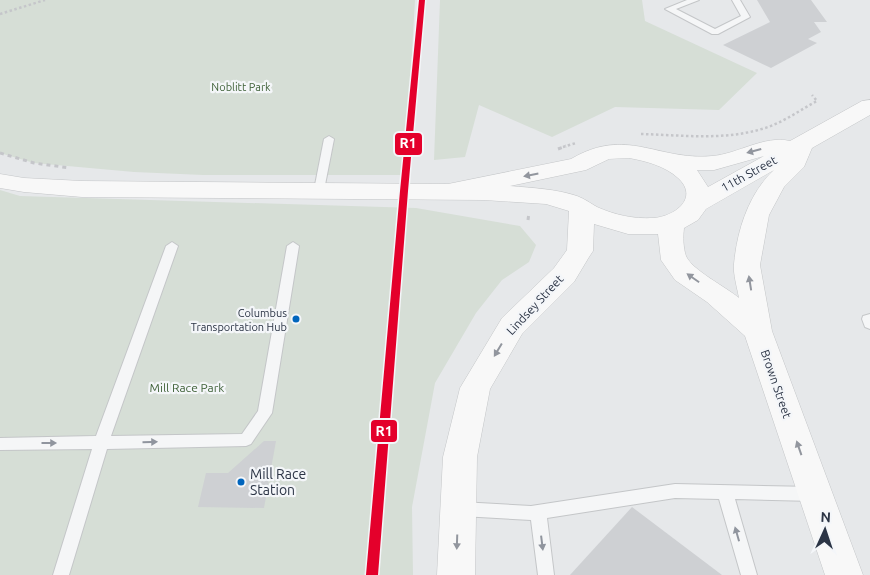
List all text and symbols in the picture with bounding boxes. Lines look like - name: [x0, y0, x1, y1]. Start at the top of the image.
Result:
- park label: Noblitt Park: [211, 81, 271, 93]
- line badge: R1: [394, 132, 423, 156]
- text: R1: [399, 135, 417, 151]
- one-way arrow: [746, 148, 761, 156]
- street label: 11th Street: [719, 153, 779, 194]
- one-way arrow: [523, 171, 538, 179]
- street label: Lindsey Street: [504, 272, 566, 337]
- one-way arrow: [686, 273, 700, 283]
- one-way arrow: [745, 275, 753, 291]
- place label: Columbus Transportation Hub: [191, 307, 287, 333]
- marker: Columbus Transportation Hub: [291, 314, 301, 324]
- one-way arrow: [493, 343, 502, 356]
- street label: Brown Street: [759, 348, 794, 420]
- park label: Mill Race Park: [150, 381, 224, 394]
- line badge: R1: [370, 419, 398, 443]
- text: R1: [375, 423, 393, 439]
- one-way arrow: [142, 438, 158, 446]
- one-way arrow: [41, 439, 57, 447]
- one-way arrow: [795, 441, 802, 456]
- place label: Mill Race Station: [250, 466, 306, 498]
- marker: Mill Race Station: [236, 477, 246, 487]
- north arrow: [800, 505, 850, 555]
- text: N: [820, 509, 831, 525]
- one-way arrow: [732, 526, 740, 541]
- one-way arrow: [453, 534, 461, 550]
- one-way arrow: [538, 536, 546, 552]

